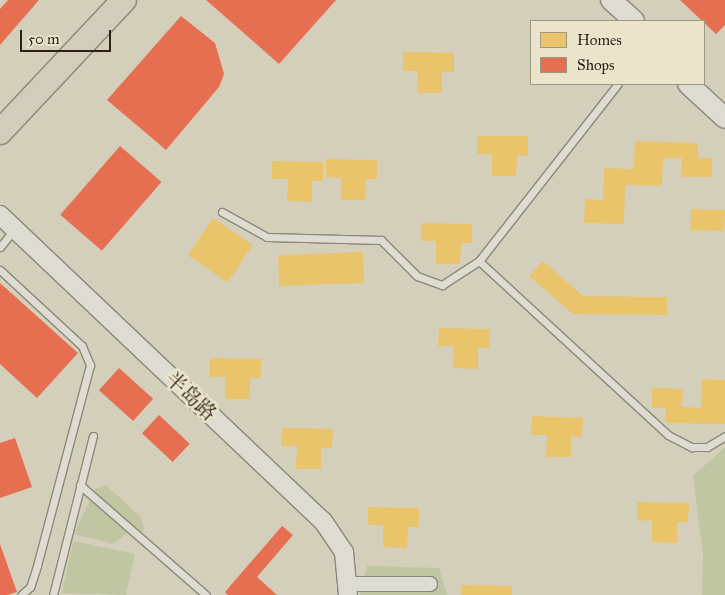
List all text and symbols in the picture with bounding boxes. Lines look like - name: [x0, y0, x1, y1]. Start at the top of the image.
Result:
- scale bar: [22, 20, 114, 52]
- legend: [530, 20, 705, 85]
- text: 50 m: [28, 30, 60, 48]
- text: Homes: [577, 31, 622, 49]
- text: Shops: [577, 56, 615, 74]
- street label: 半岛路: [161, 367, 221, 425]

